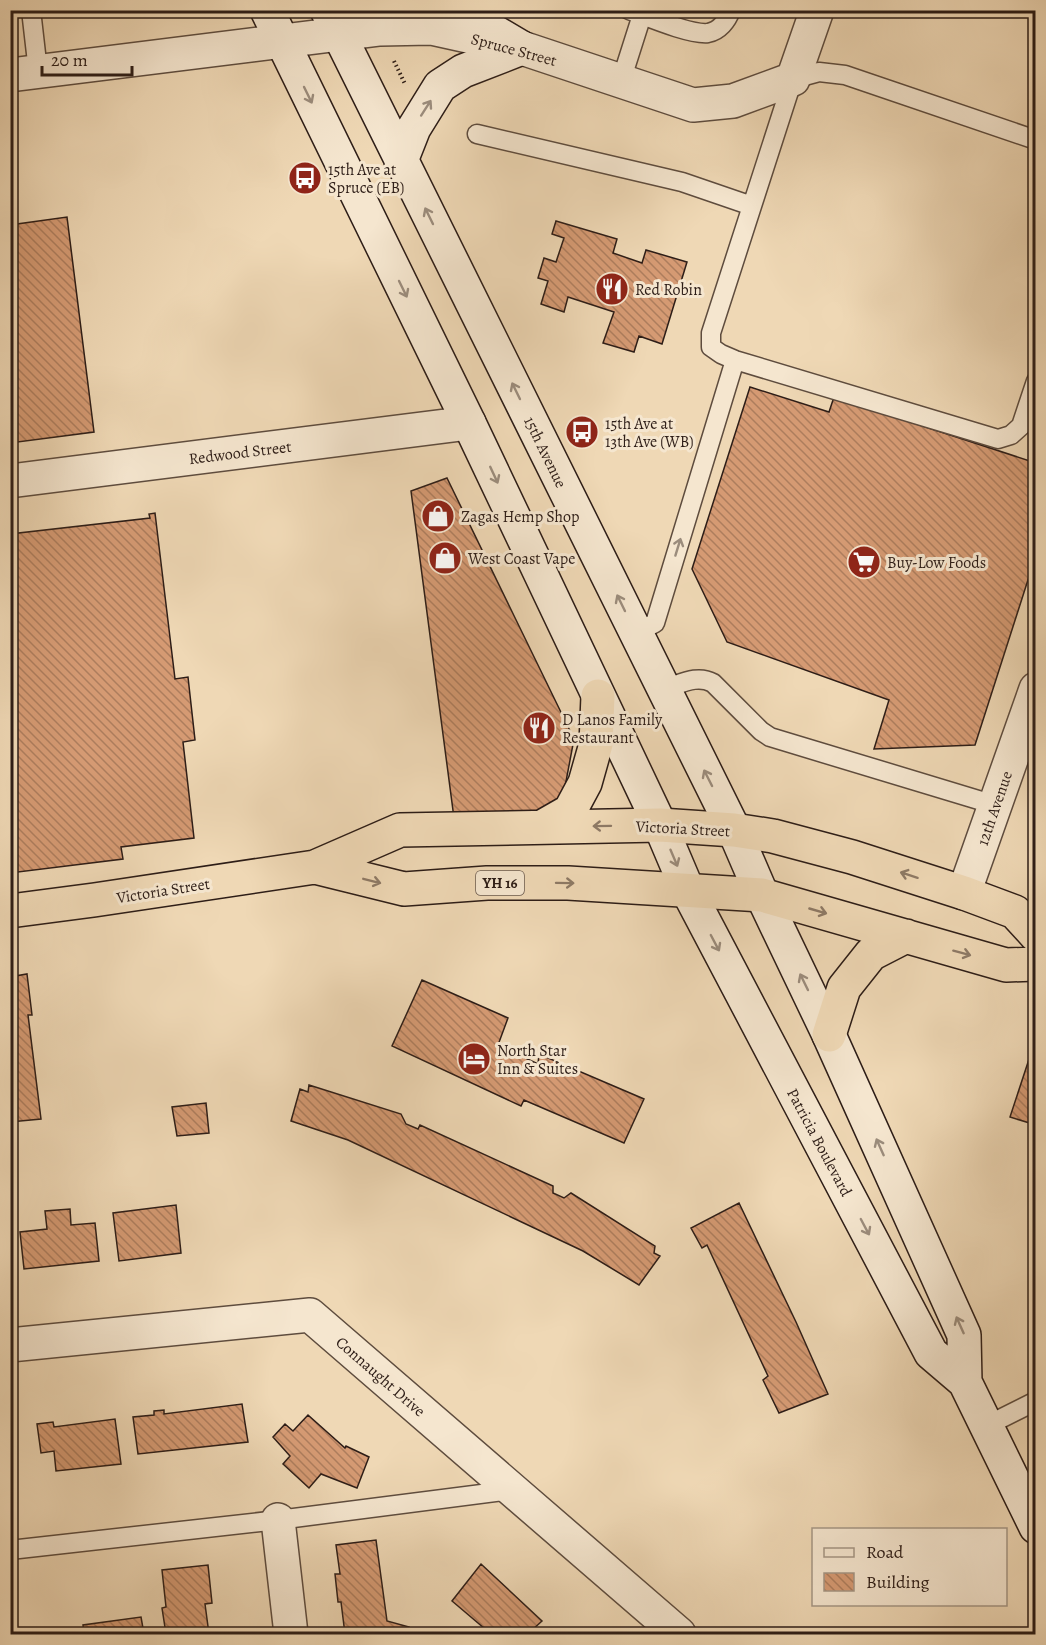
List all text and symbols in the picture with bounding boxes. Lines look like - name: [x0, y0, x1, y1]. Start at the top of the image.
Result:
- street label: Spruce Street: [468, 28, 559, 72]
- scale bar: [42, 39, 132, 77]
- text: 20 m: [51, 48, 88, 72]
- one-way arrow: [303, 85, 315, 103]
- one-way arrow: [420, 100, 432, 117]
- place label: 15th Ave at Spruce (EB): [328, 159, 404, 199]
- bus stop icon: 15th Ave at Spruce (EB): [287, 160, 323, 196]
- one-way arrow: [423, 208, 434, 226]
- restaurant icon: Red Robin: [594, 271, 630, 307]
- one-way arrow: [398, 279, 410, 297]
- place label: Red Robin: [635, 279, 702, 301]
- one-way arrow: [509, 382, 521, 400]
- street label: 15th Avenue: [518, 413, 572, 492]
- place label: 15th Ave at 13th Ave (WB): [605, 413, 694, 453]
- bus stop icon: 15th Ave at 13th Ave (WB): [564, 414, 600, 450]
- street label: Redwood Street: [188, 436, 293, 470]
- one-way arrow: [489, 466, 501, 484]
- shop icon: Zagas Hemp Shop: [420, 498, 456, 534]
- place label: Zagas Hemp Shop: [461, 506, 580, 528]
- one-way arrow: [673, 538, 684, 557]
- shop icon: West Coast Vape: [427, 540, 463, 576]
- supermarket icon: Buy-Low Foods: [846, 544, 882, 580]
- place label: West Coast Vape: [467, 548, 575, 570]
- place label: Buy-Low Foods: [887, 552, 986, 574]
- one-way arrow: [615, 595, 627, 613]
- place label: D Lanos Family Restaurant: [562, 709, 663, 749]
- restaurant icon: D Lanos Family Restaurant: [521, 710, 557, 746]
- street label: 12th Avenue: [972, 768, 1018, 849]
- one-way arrow: [702, 769, 714, 787]
- street label: Victoria Street: [634, 815, 731, 842]
- one-way arrow: [592, 820, 612, 832]
- one-way arrow: [669, 848, 680, 867]
- one-way arrow: [900, 869, 919, 880]
- road number: YH 16: [476, 871, 524, 895]
- street label: Victoria Street: [114, 873, 211, 909]
- one-way arrow: [362, 876, 381, 887]
- one-way arrow: [555, 877, 575, 889]
- one-way arrow: [808, 906, 827, 917]
- one-way arrow: [710, 933, 721, 951]
- one-way arrow: [952, 947, 971, 959]
- one-way arrow: [797, 973, 809, 991]
- place label: North Star Inn & Suites: [497, 1040, 578, 1080]
- hotel icon: North Star Inn & Suites: [456, 1041, 492, 1077]
- street label: Patricia Boulevard: [781, 1084, 857, 1201]
- one-way arrow: [873, 1139, 885, 1157]
- one-way arrow: [860, 1217, 871, 1235]
- one-way arrow: [954, 1316, 965, 1335]
- street label: Connaught Drive: [331, 1332, 430, 1422]
- legend: [812, 1528, 1007, 1606]
- text: Road: [866, 1540, 904, 1564]
- text: Building: [866, 1570, 930, 1594]

